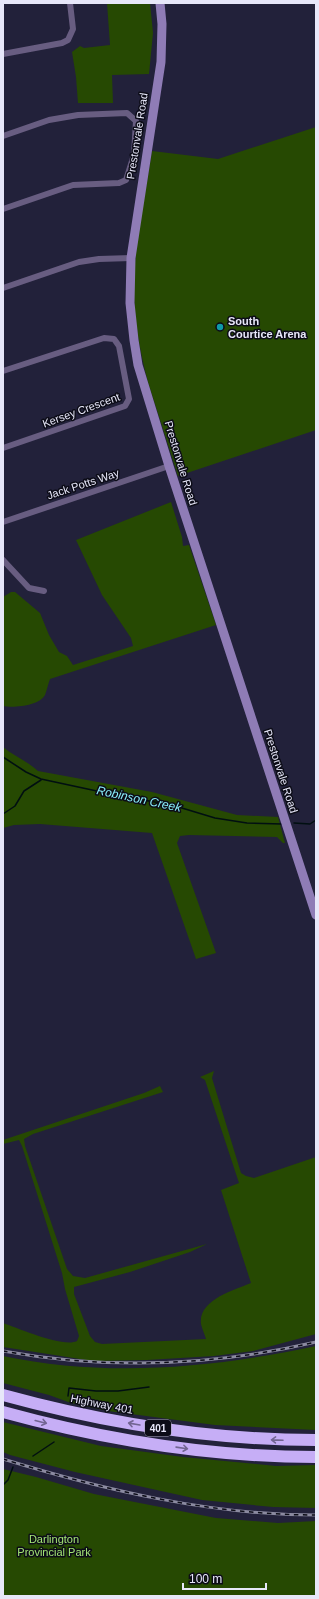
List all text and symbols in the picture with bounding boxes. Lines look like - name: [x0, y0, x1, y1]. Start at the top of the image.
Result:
- street label: Prestonvale Road: [124, 92, 150, 180]
- place label: South Courtice Arena: [228, 315, 307, 340]
- marker: South Courtice Arena: [215, 322, 225, 332]
- street label: Kersey Crescent: [41, 390, 121, 430]
- street label: Prestonvale Road: [162, 419, 200, 507]
- street label: Jack Potts Way: [45, 466, 121, 501]
- street label: Prestonvale Road: [262, 728, 300, 814]
- water label: Robinson Creek: [95, 783, 184, 815]
- street label: Highway 401: [70, 1392, 134, 1416]
- one-way arrow: [34, 1419, 47, 1426]
- one-way arrow: [128, 1420, 141, 1428]
- road number: 401: [145, 1420, 171, 1436]
- one-way arrow: [271, 1436, 284, 1443]
- one-way arrow: [175, 1444, 188, 1452]
- park label: Darlington Provincial Park: [17, 1533, 91, 1558]
- scale bar: [183, 1565, 266, 1591]
- text: 100 m: [189, 1572, 222, 1586]

